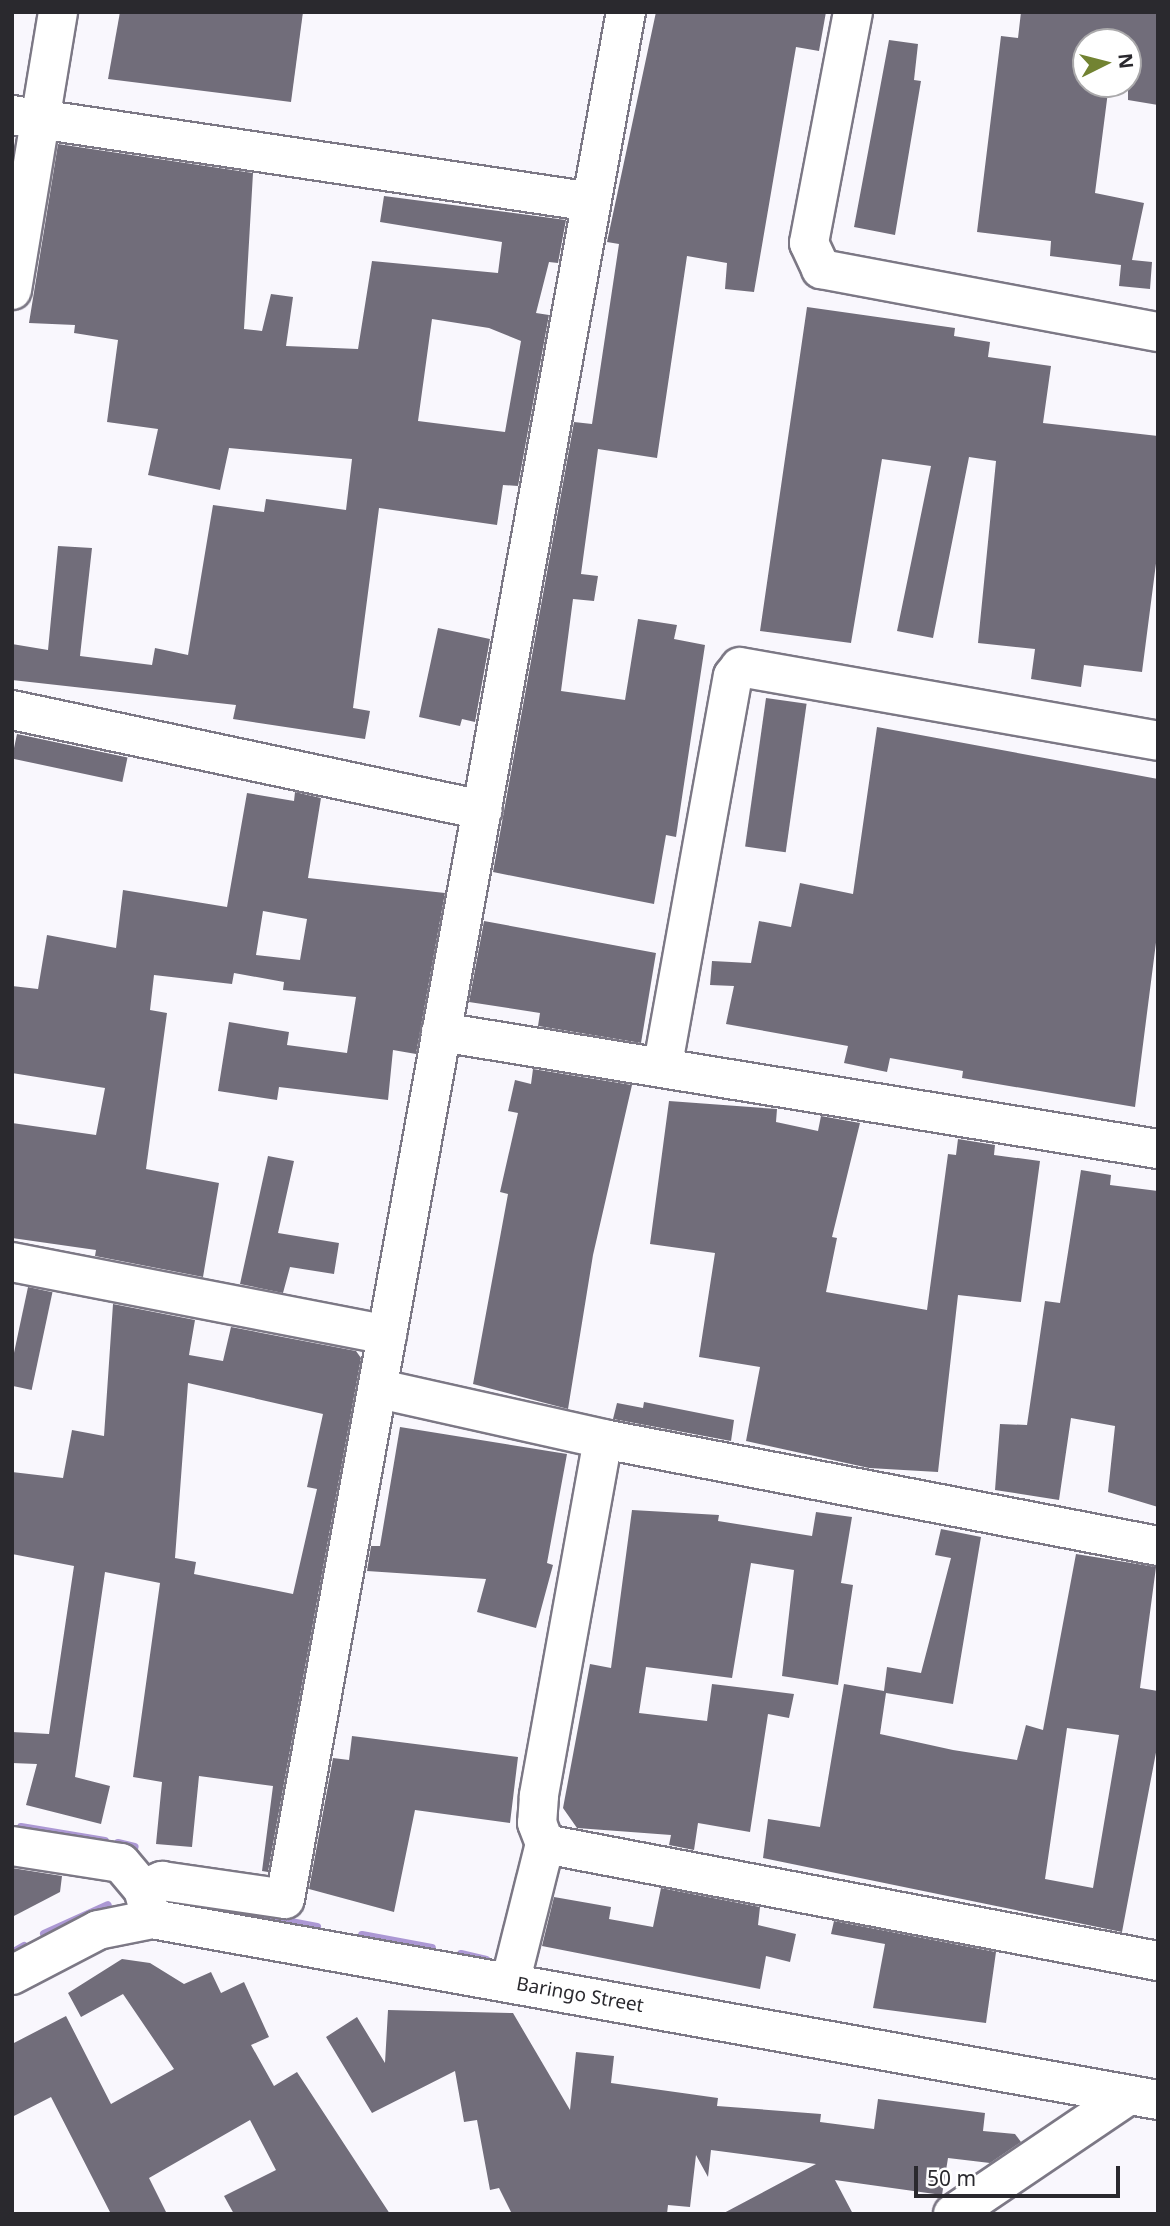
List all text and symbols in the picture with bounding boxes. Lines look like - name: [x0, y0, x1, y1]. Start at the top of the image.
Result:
- north arrow: [1072, 28, 1142, 98]
- text: N: [1112, 52, 1140, 70]
- street label: Baringo Street: [515, 1973, 645, 2017]
- scale bar: [918, 2152, 1124, 2196]
- text: 50 m: [927, 2164, 976, 2192]

